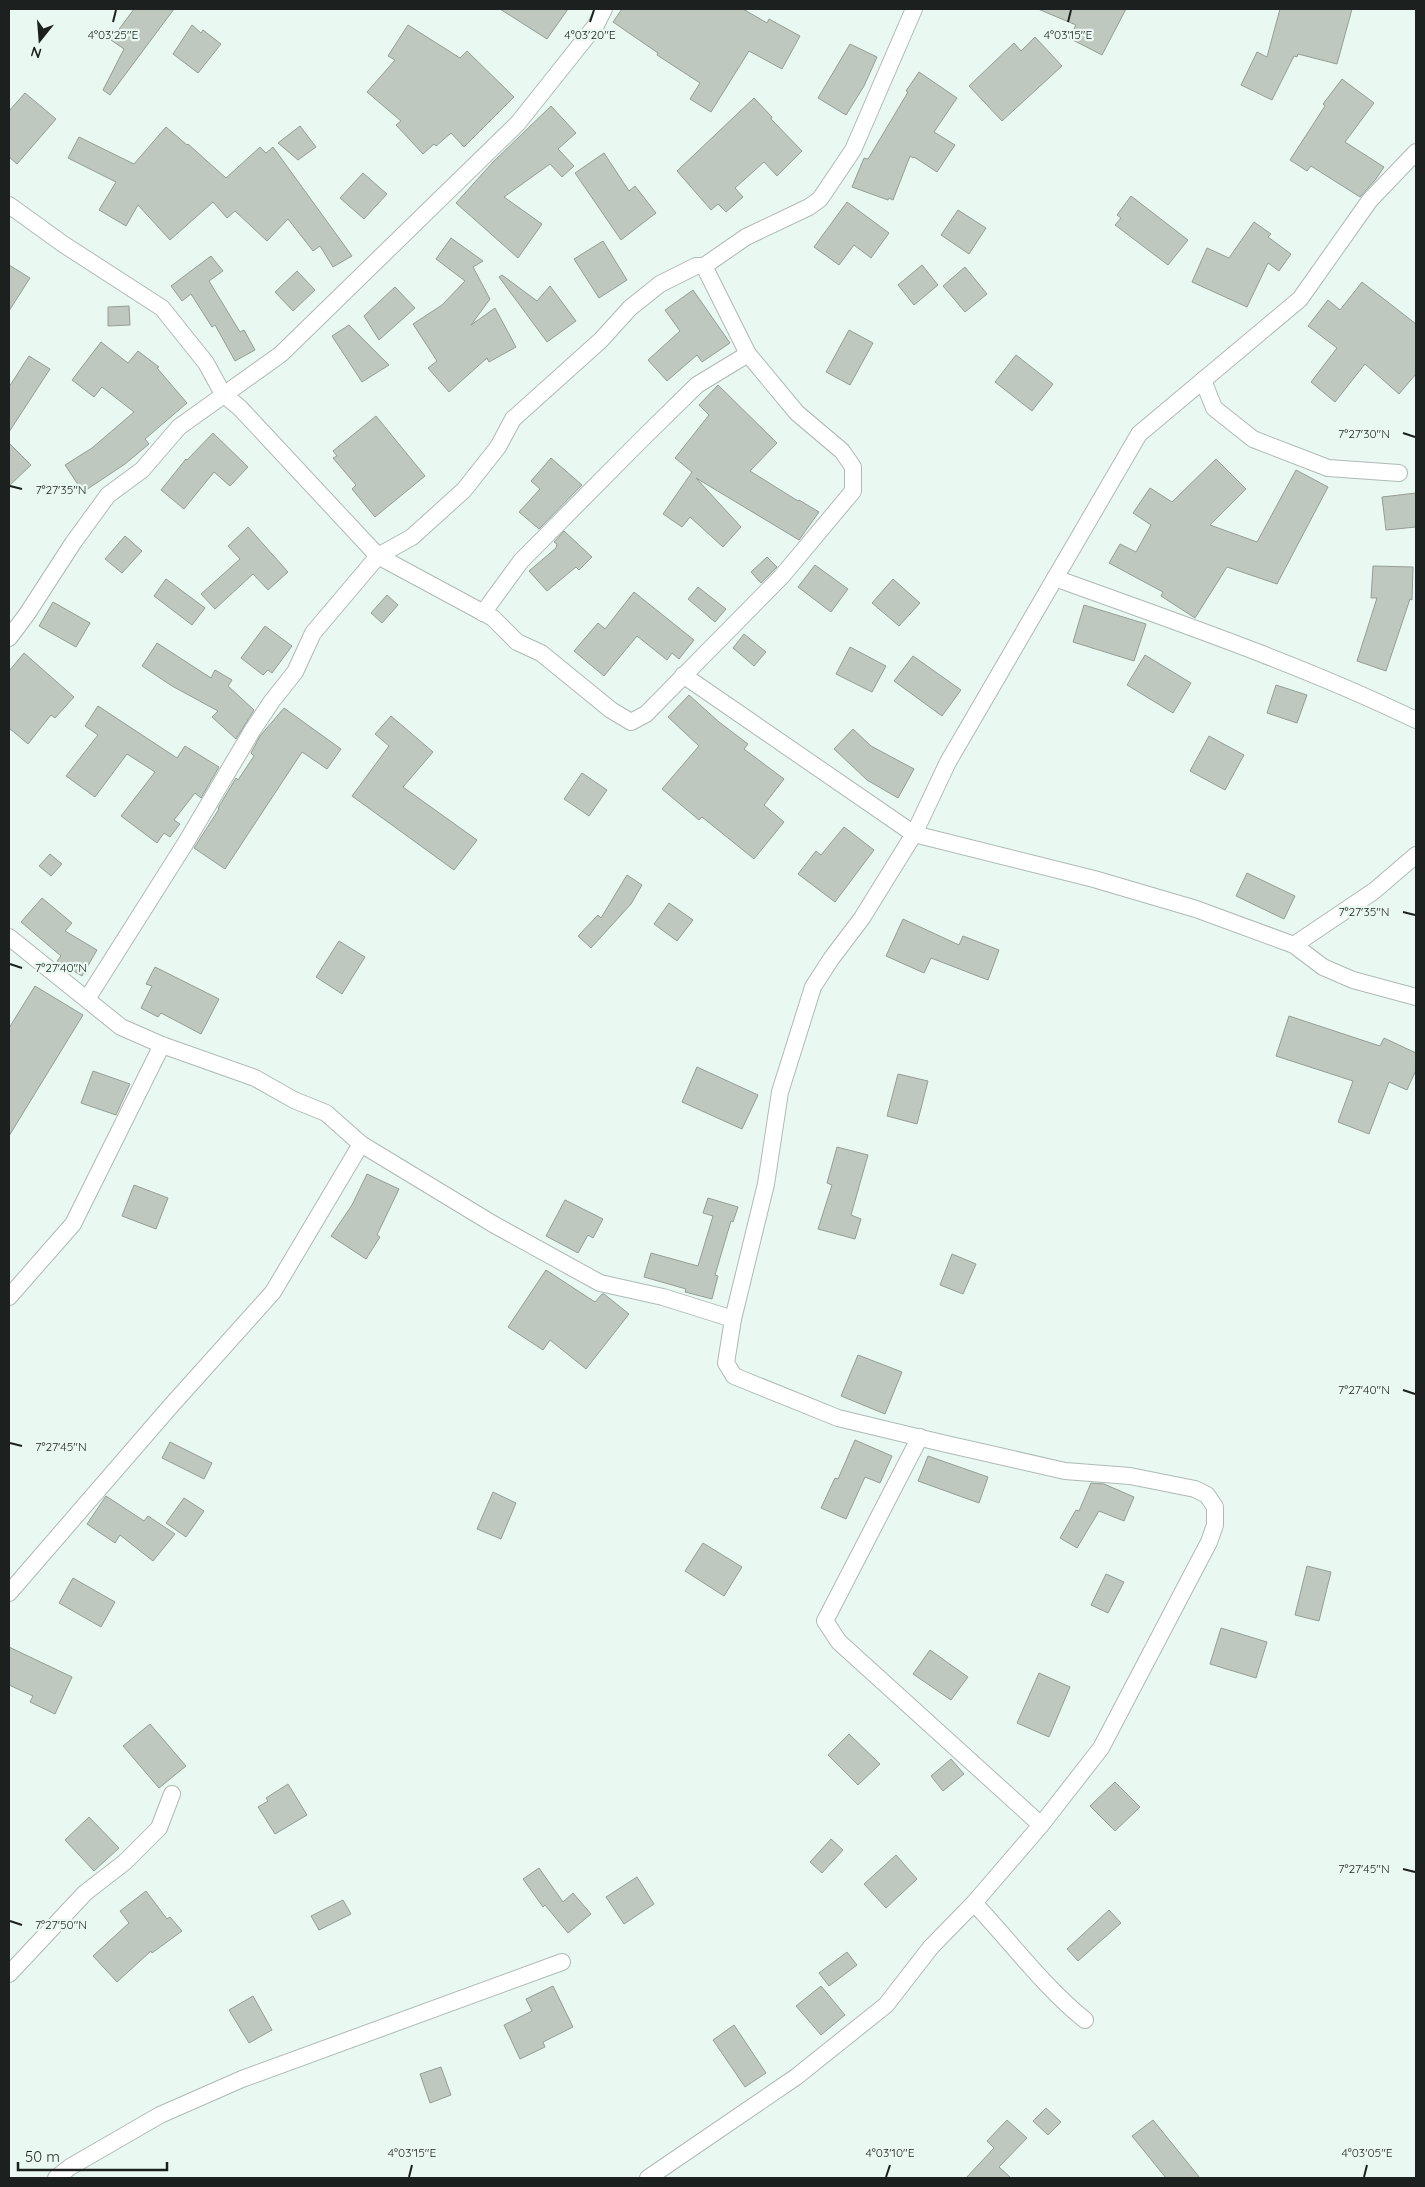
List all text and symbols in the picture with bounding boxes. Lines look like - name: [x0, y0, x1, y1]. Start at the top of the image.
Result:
- north arrow: [15, 15, 65, 65]
- text: 4°03'25"E: [88, 27, 139, 42]
- text: 4°03'20"E: [564, 27, 616, 42]
- text: 4°03'15"E: [1044, 27, 1092, 42]
- text: N: [29, 42, 44, 63]
- text: 7°27'30"N: [1338, 426, 1390, 441]
- text: 7°27'35"N: [35, 482, 87, 497]
- text: 7°27'35"N: [1338, 904, 1390, 919]
- text: 7°27'40"N: [35, 960, 87, 975]
- text: 7°27'40"N: [1338, 1382, 1390, 1397]
- text: 7°27'45"N: [35, 1439, 87, 1454]
- text: 7°27'45"N: [1338, 1861, 1390, 1876]
- text: 7°27'50"N: [35, 1917, 87, 1932]
- scale bar: [18, 2140, 166, 2172]
- text: 4°03'15"E: [388, 2145, 436, 2160]
- text: 4°03'10"E: [865, 2145, 915, 2160]
- text: 4°03'05"E: [1341, 2145, 1393, 2160]
- text: 50 m: [25, 2147, 60, 2166]

